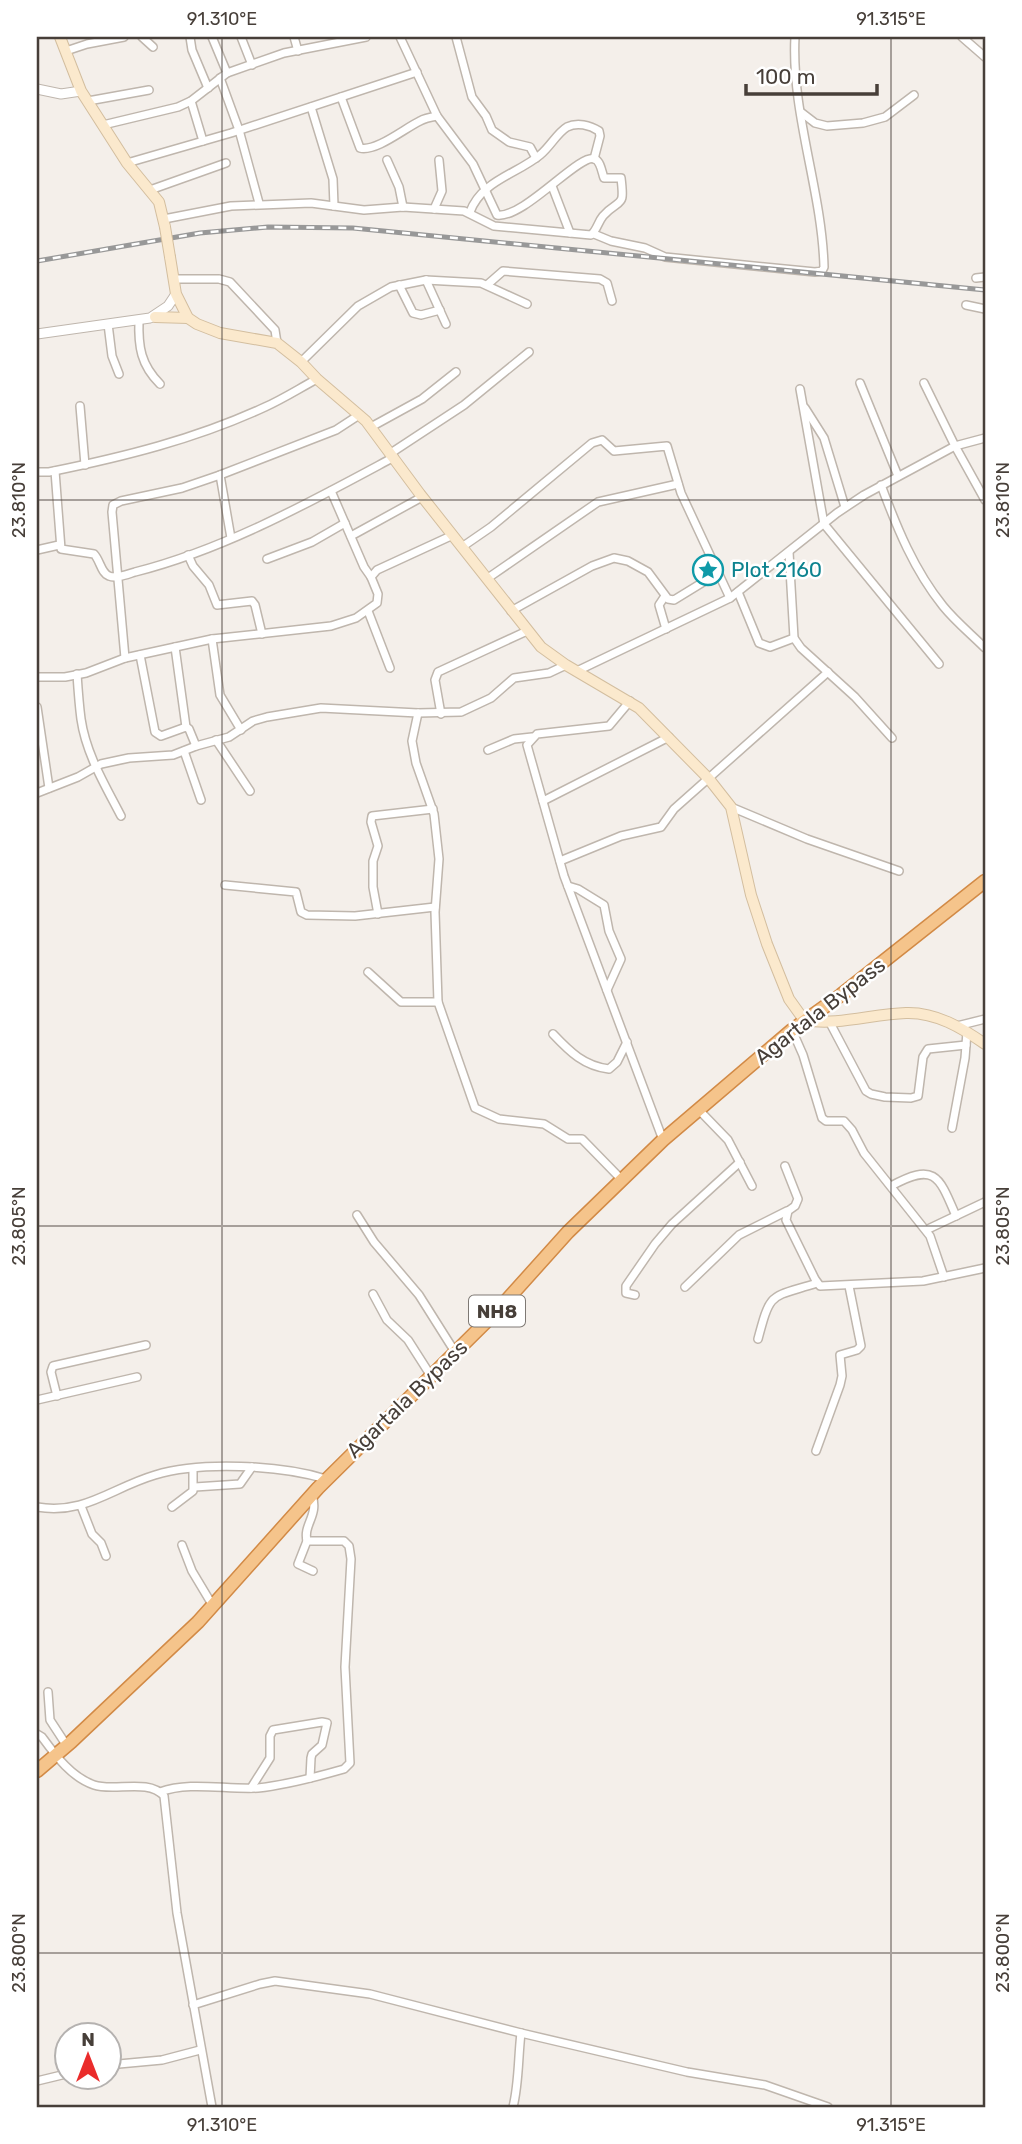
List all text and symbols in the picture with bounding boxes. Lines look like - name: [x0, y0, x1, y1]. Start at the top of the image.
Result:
- text: 91.310°E: [187, 8, 257, 30]
- text: 91.315°E: [856, 8, 926, 30]
- scale bar: [746, 52, 877, 96]
- text: 100 m: [756, 64, 815, 89]
- text: 23.810°N: [8, 462, 30, 538]
- text: 23.810°N: [992, 462, 1014, 538]
- place icon: Plot 2160: [691, 553, 725, 587]
- place label: Plot 2160: [731, 557, 822, 582]
- street label: Agartala Bypass: [749, 952, 890, 1069]
- text: 23.805°N: [8, 1187, 30, 1265]
- text: 23.805°N: [992, 1187, 1014, 1265]
- road number: NH8: [469, 1296, 525, 1326]
- street label: Agartala Bypass: [341, 1334, 472, 1463]
- text: 23.800°N: [8, 1913, 30, 1993]
- text: 23.800°N: [992, 1913, 1014, 1993]
- north arrow: [52, 2022, 122, 2092]
- text: N: [81, 2028, 95, 2051]
- text: 91.310°E: [187, 2114, 257, 2136]
- text: 91.315°E: [856, 2114, 926, 2136]

